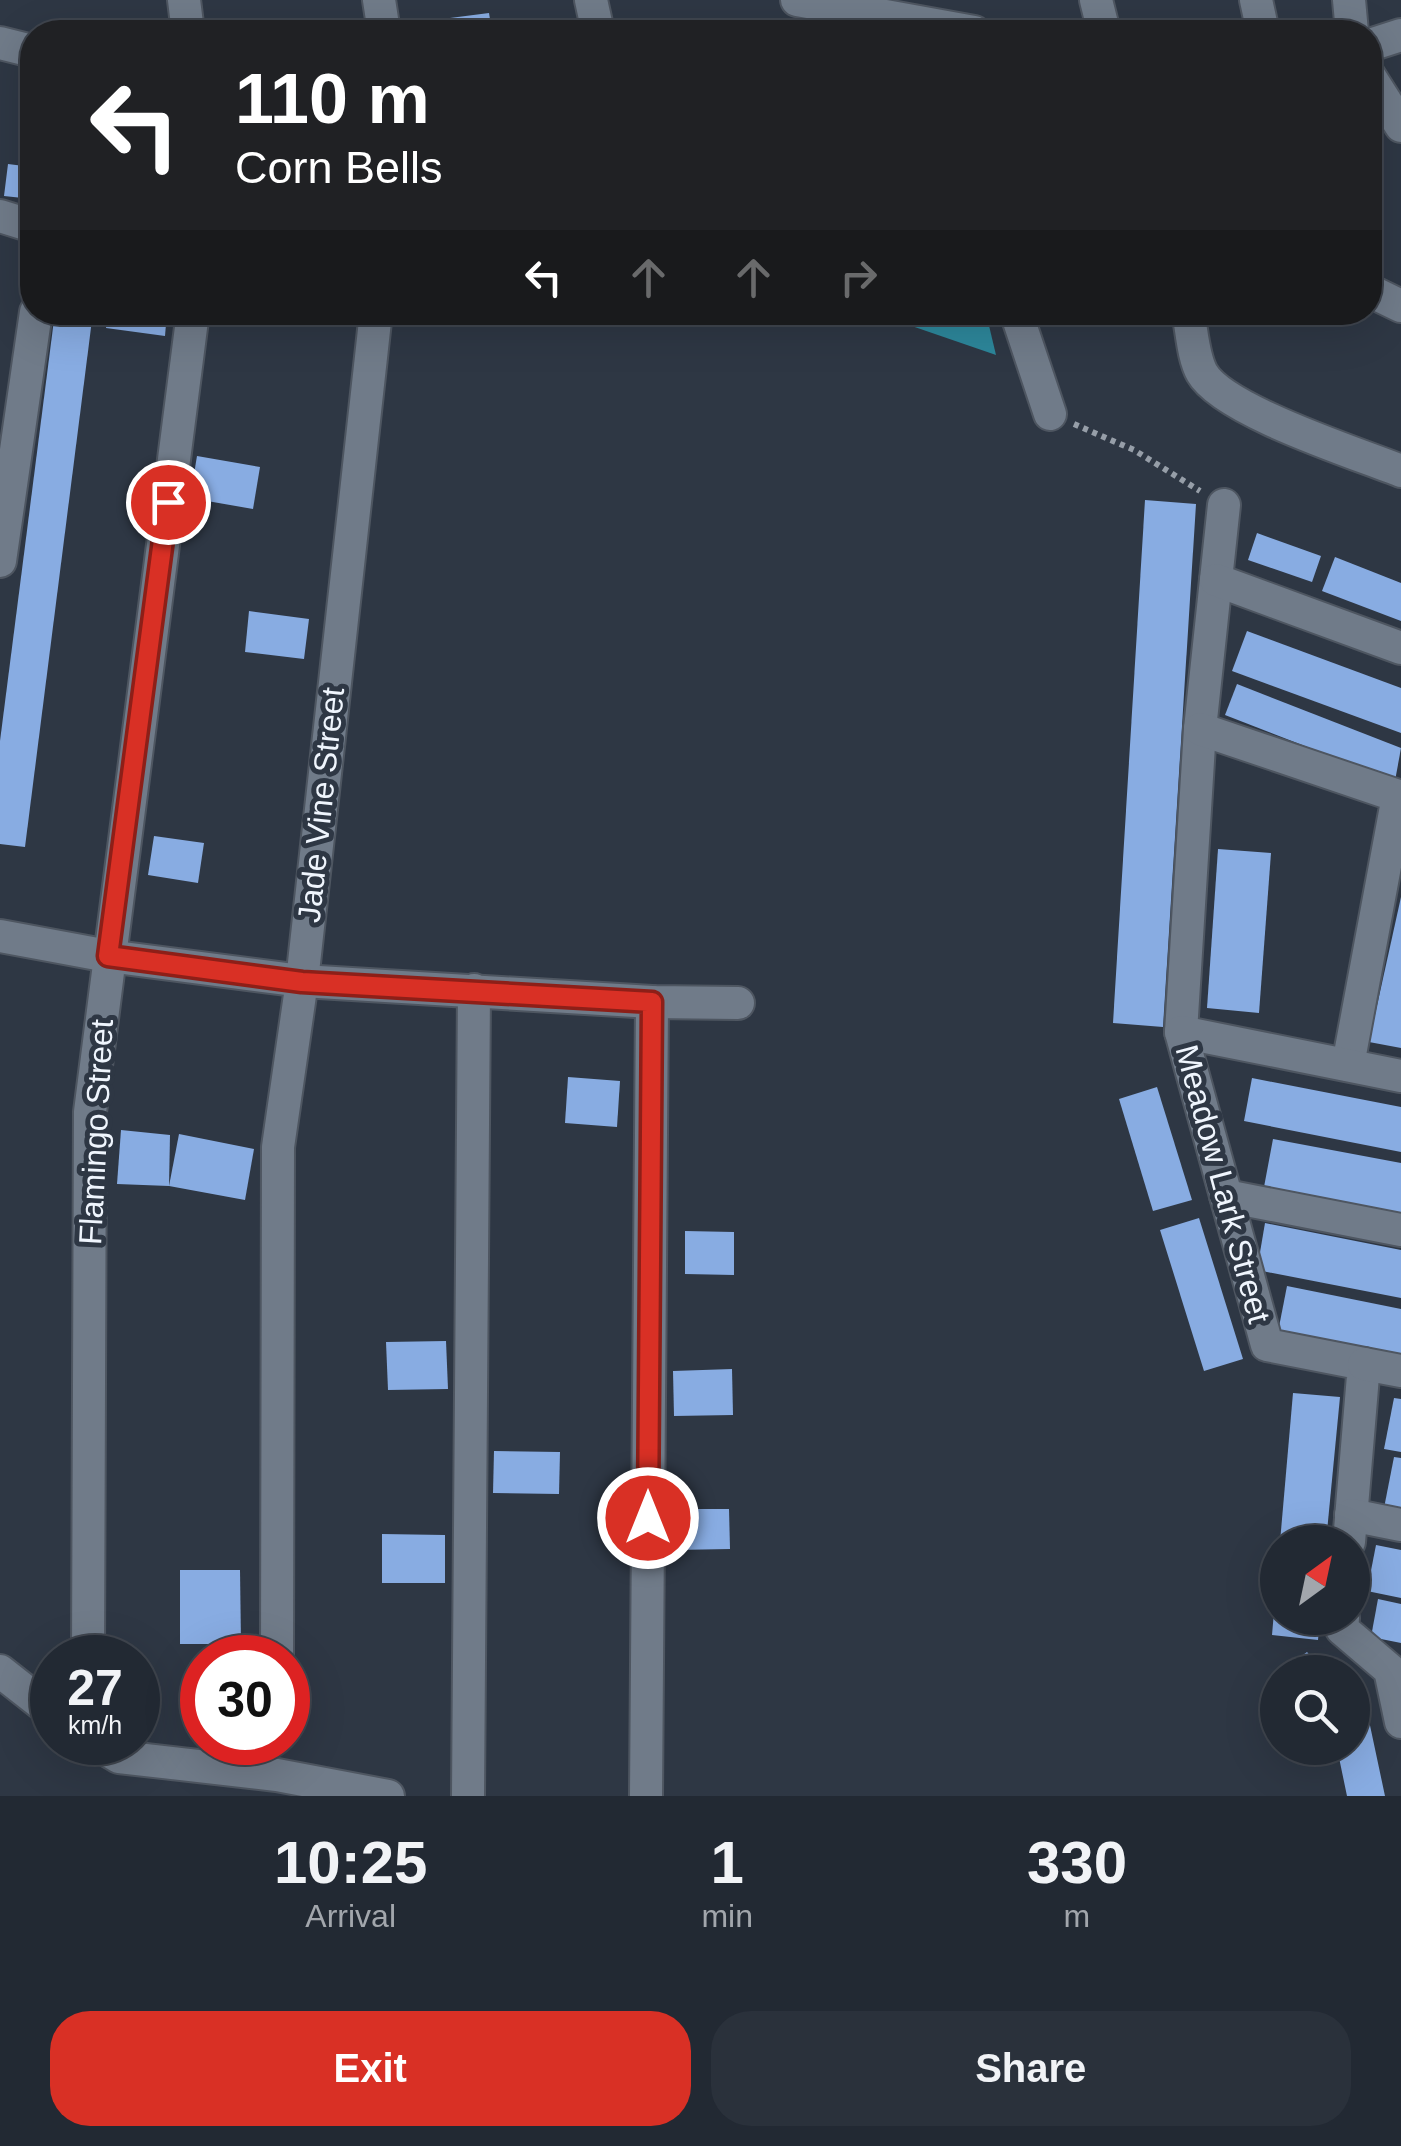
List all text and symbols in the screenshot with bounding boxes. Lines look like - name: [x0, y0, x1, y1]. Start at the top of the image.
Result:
- icon: left: [70, 60, 200, 190]
- text: 110 m: [235, 60, 430, 138]
- text: Corn Bells: [235, 142, 443, 193]
- icon: left: [516, 250, 571, 305]
- icon: ahead: [621, 250, 676, 305]
- icon: ahead: [726, 250, 781, 305]
- icon: right: [831, 250, 886, 305]
- pin: [126, 460, 211, 545]
- icon: arrive: [141, 475, 196, 530]
- street label: Jade Vine Street: [291, 686, 351, 924]
- street label: Flamingo Street: [72, 1018, 120, 1246]
- street label: Meadow Lark Street: [1169, 1041, 1277, 1327]
- position arrow: [596, 1466, 700, 1570]
- north arrow: [1260, 1525, 1370, 1635]
- map controls: [1260, 1525, 1370, 1765]
- speed limit sign: 30: [180, 1635, 310, 1765]
- button: search: [1260, 1655, 1370, 1765]
- text: 27: [67, 1660, 123, 1716]
- text: km/h: [68, 1711, 122, 1739]
- text: 10:25: [274, 1829, 427, 1896]
- text: 1: [710, 1829, 744, 1896]
- text: 330: [1027, 1829, 1127, 1896]
- text: Arrival: [305, 1898, 396, 1934]
- text: min: [701, 1898, 753, 1934]
- text: m: [1064, 1898, 1090, 1934]
- button: Exit: [50, 2011, 691, 2126]
- button: Share: [711, 2011, 1351, 2126]

